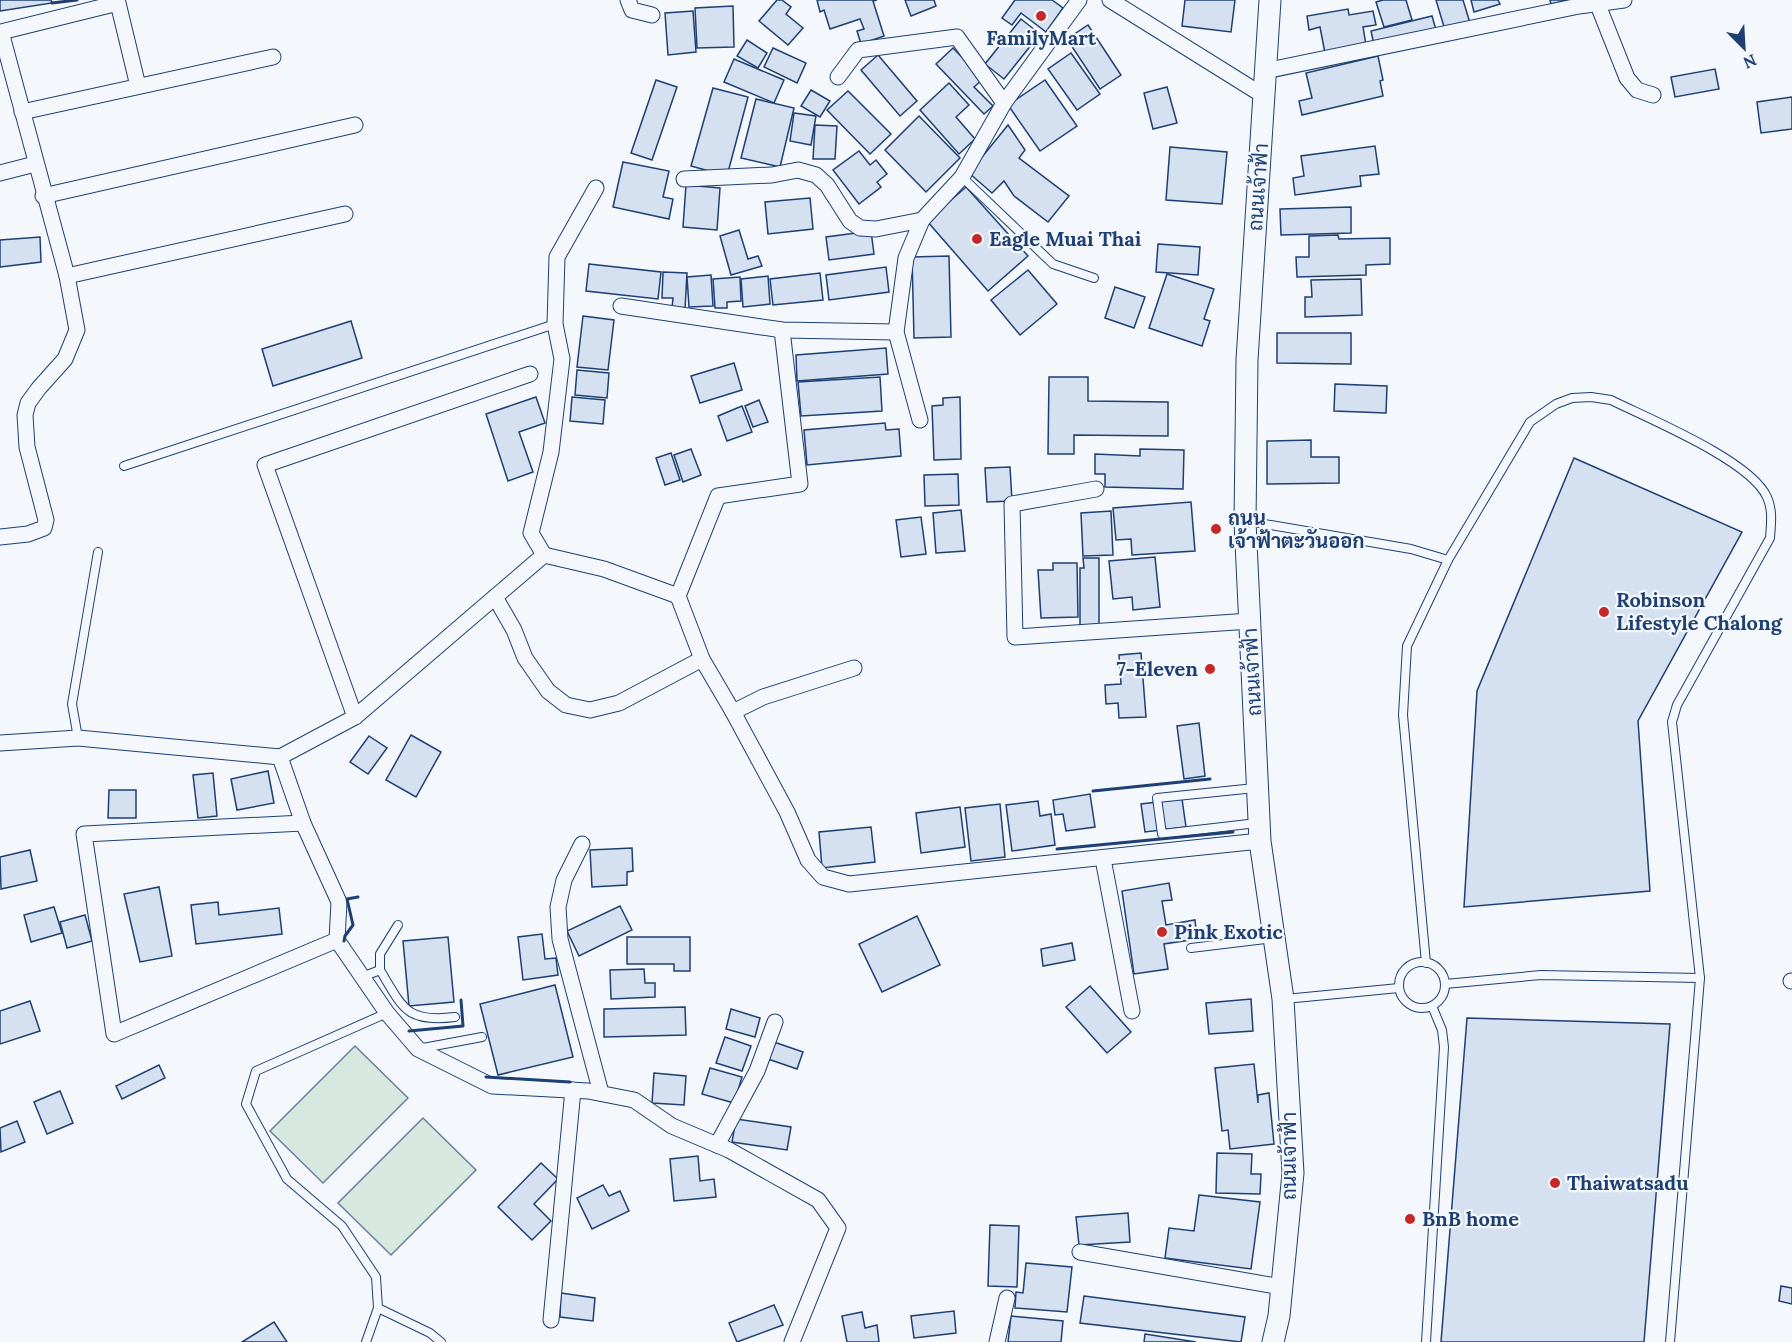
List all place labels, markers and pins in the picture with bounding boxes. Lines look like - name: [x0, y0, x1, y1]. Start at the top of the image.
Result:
- marker: FamilyMart: [1034, 9, 1048, 23]
- place label: FamilyMart: [986, 25, 1097, 50]
- place label: Eagle Muai Thai: [989, 226, 1142, 251]
- marker: Eagle Muai Thai: [970, 232, 984, 246]
- place label: ถนน เจ้าฟ้าตะวันออก: [1228, 505, 1364, 553]
- marker: ถนน เจ้าฟ้าตะวันออก: [1209, 522, 1223, 536]
- place label: Robinson Lifestyle Chalong: [1616, 587, 1783, 635]
- marker: Robinson Lifestyle Chalong: [1597, 605, 1611, 619]
- place label: 7-Eleven: [1117, 656, 1198, 681]
- marker: 7-Eleven: [1203, 662, 1217, 676]
- place label: Pink Exotic: [1174, 919, 1283, 944]
- marker: Pink Exotic: [1155, 925, 1169, 939]
- place label: Thaiwatsadu: [1567, 1170, 1689, 1195]
- marker: Thaiwatsadu: [1548, 1176, 1562, 1190]
- place label: BnB home: [1422, 1206, 1519, 1231]
- marker: BnB home: [1403, 1212, 1417, 1226]

